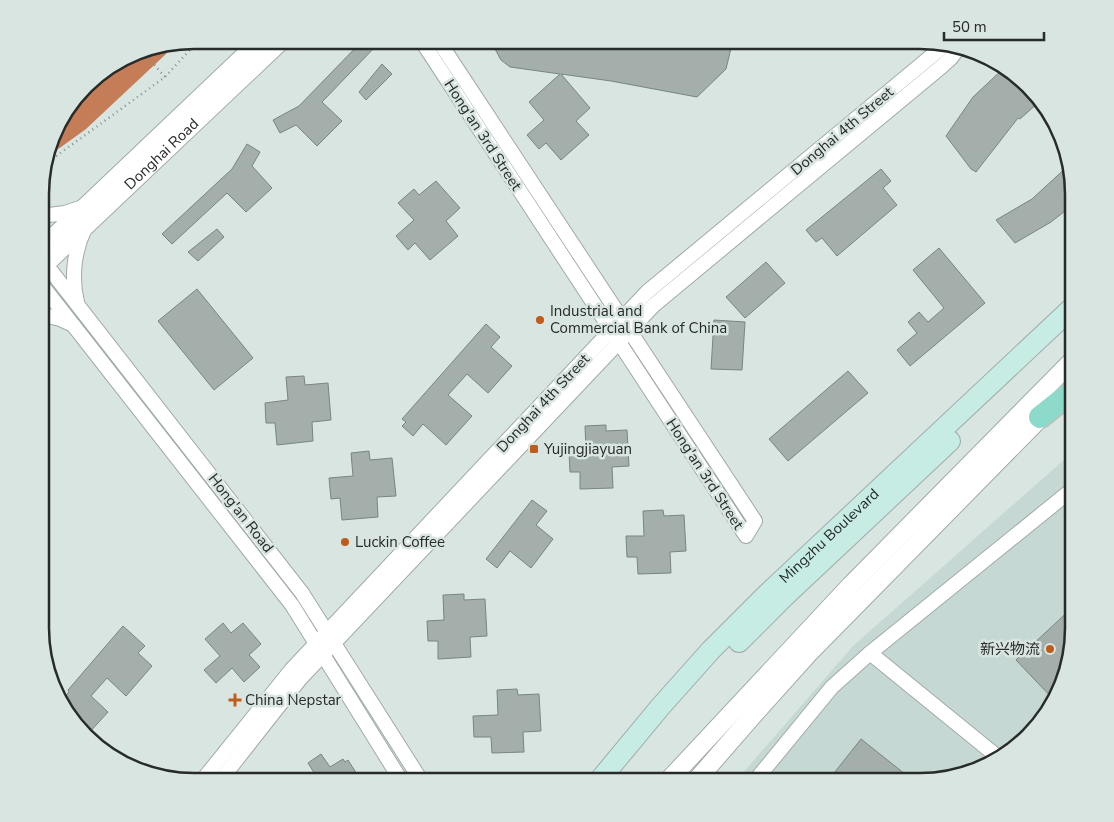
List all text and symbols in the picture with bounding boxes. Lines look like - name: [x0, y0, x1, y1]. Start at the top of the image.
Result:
- scale bar: [944, 10, 1044, 42]
- text: 50 m: [952, 17, 987, 37]
- street label: Hong'an 3rd Street: [440, 76, 527, 195]
- street label: Donghai 4th Street: [786, 82, 898, 180]
- street label: Donghai Road: [120, 114, 203, 194]
- place label: Industrial and Commercial Bank of China: [550, 301, 727, 338]
- marker: Industrial and Commercial Bank of China: [534, 314, 546, 326]
- street label: Donghai 4th Street: [492, 349, 595, 457]
- street label: Hong'an 3rd Street: [662, 415, 749, 534]
- place label: Yujingjiayuan: [543, 439, 632, 459]
- marker: Yujingjiayuan: [528, 443, 540, 455]
- street label: Hong'an Road: [204, 469, 278, 557]
- street label: Mingzhu Boulevard: [775, 484, 883, 588]
- place label: Luckin Coffee: [355, 532, 445, 552]
- marker: Luckin Coffee: [339, 536, 351, 548]
- place label: 新兴物流: [980, 639, 1040, 659]
- marker: 新兴物流: [1044, 643, 1056, 655]
- place label: China Nepstar: [245, 690, 342, 710]
- marker: China Nepstar: [229, 694, 241, 706]

